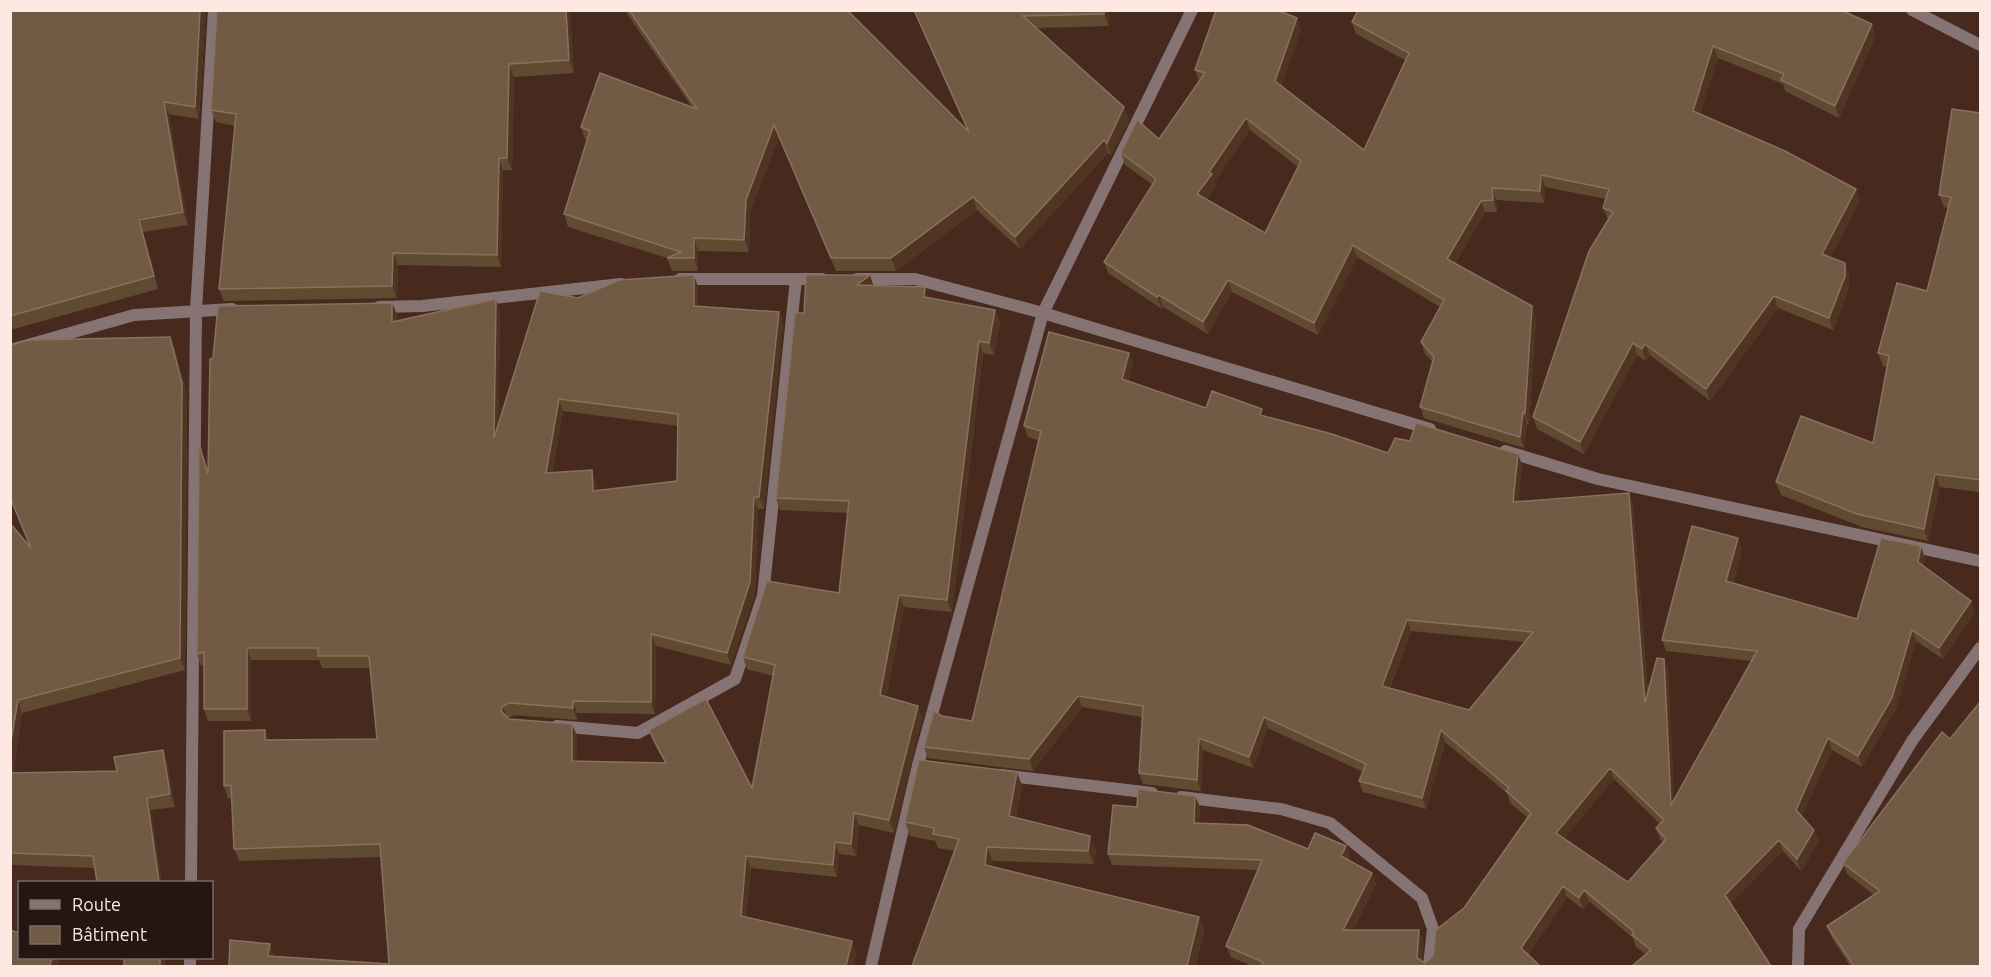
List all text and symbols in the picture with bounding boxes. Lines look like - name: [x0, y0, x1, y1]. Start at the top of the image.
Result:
- legend: [18, 881, 213, 959]
- text: Route: [72, 894, 121, 914]
- text: Bâtiment: [72, 924, 147, 944]

